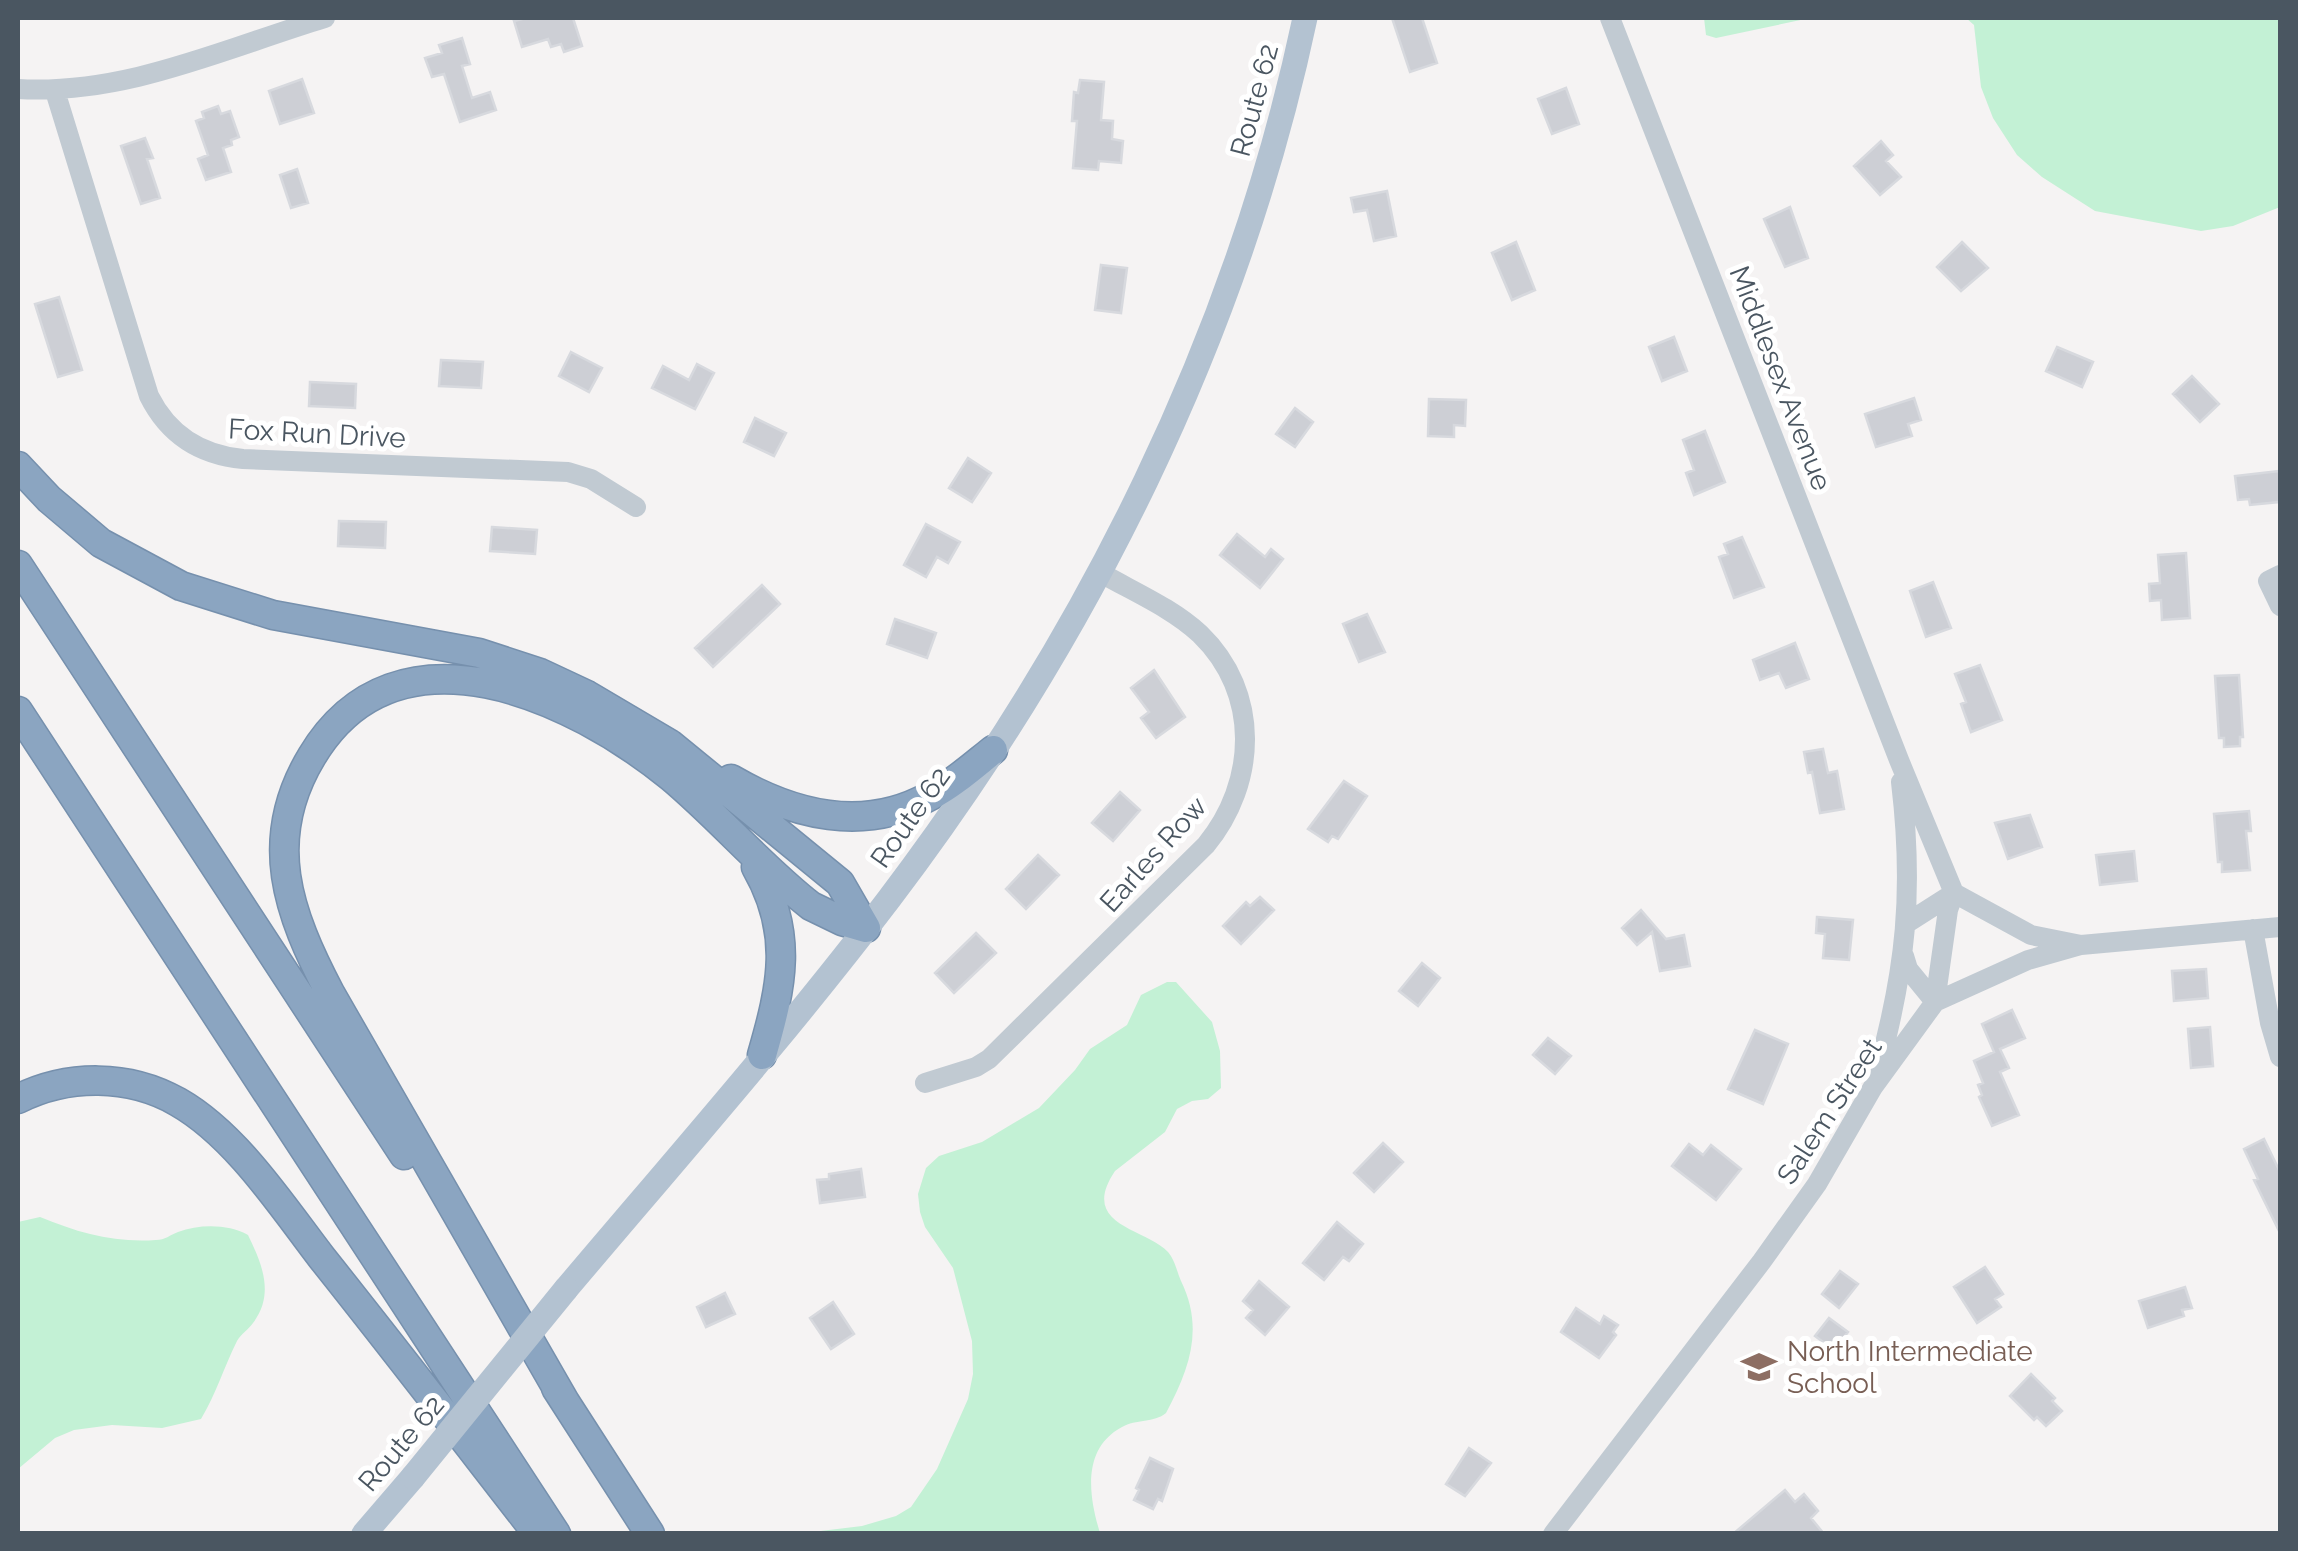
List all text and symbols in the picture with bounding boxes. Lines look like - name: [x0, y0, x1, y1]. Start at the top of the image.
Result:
- street label: Route 62: [1224, 40, 1285, 160]
- street label: Middlesex Avenue: [1723, 261, 1839, 495]
- street label: Fox Run Drive: [227, 412, 407, 455]
- street label: Route 62: [864, 761, 957, 874]
- street label: Earles Row: [1093, 790, 1214, 919]
- street label: Salem Street: [1770, 1032, 1889, 1190]
- place label: North Intermediate School: [1787, 1335, 2033, 1400]
- school or university icon: North Intermediate School: [1740, 1348, 1778, 1386]
- street label: Route 62: [352, 1389, 451, 1498]

